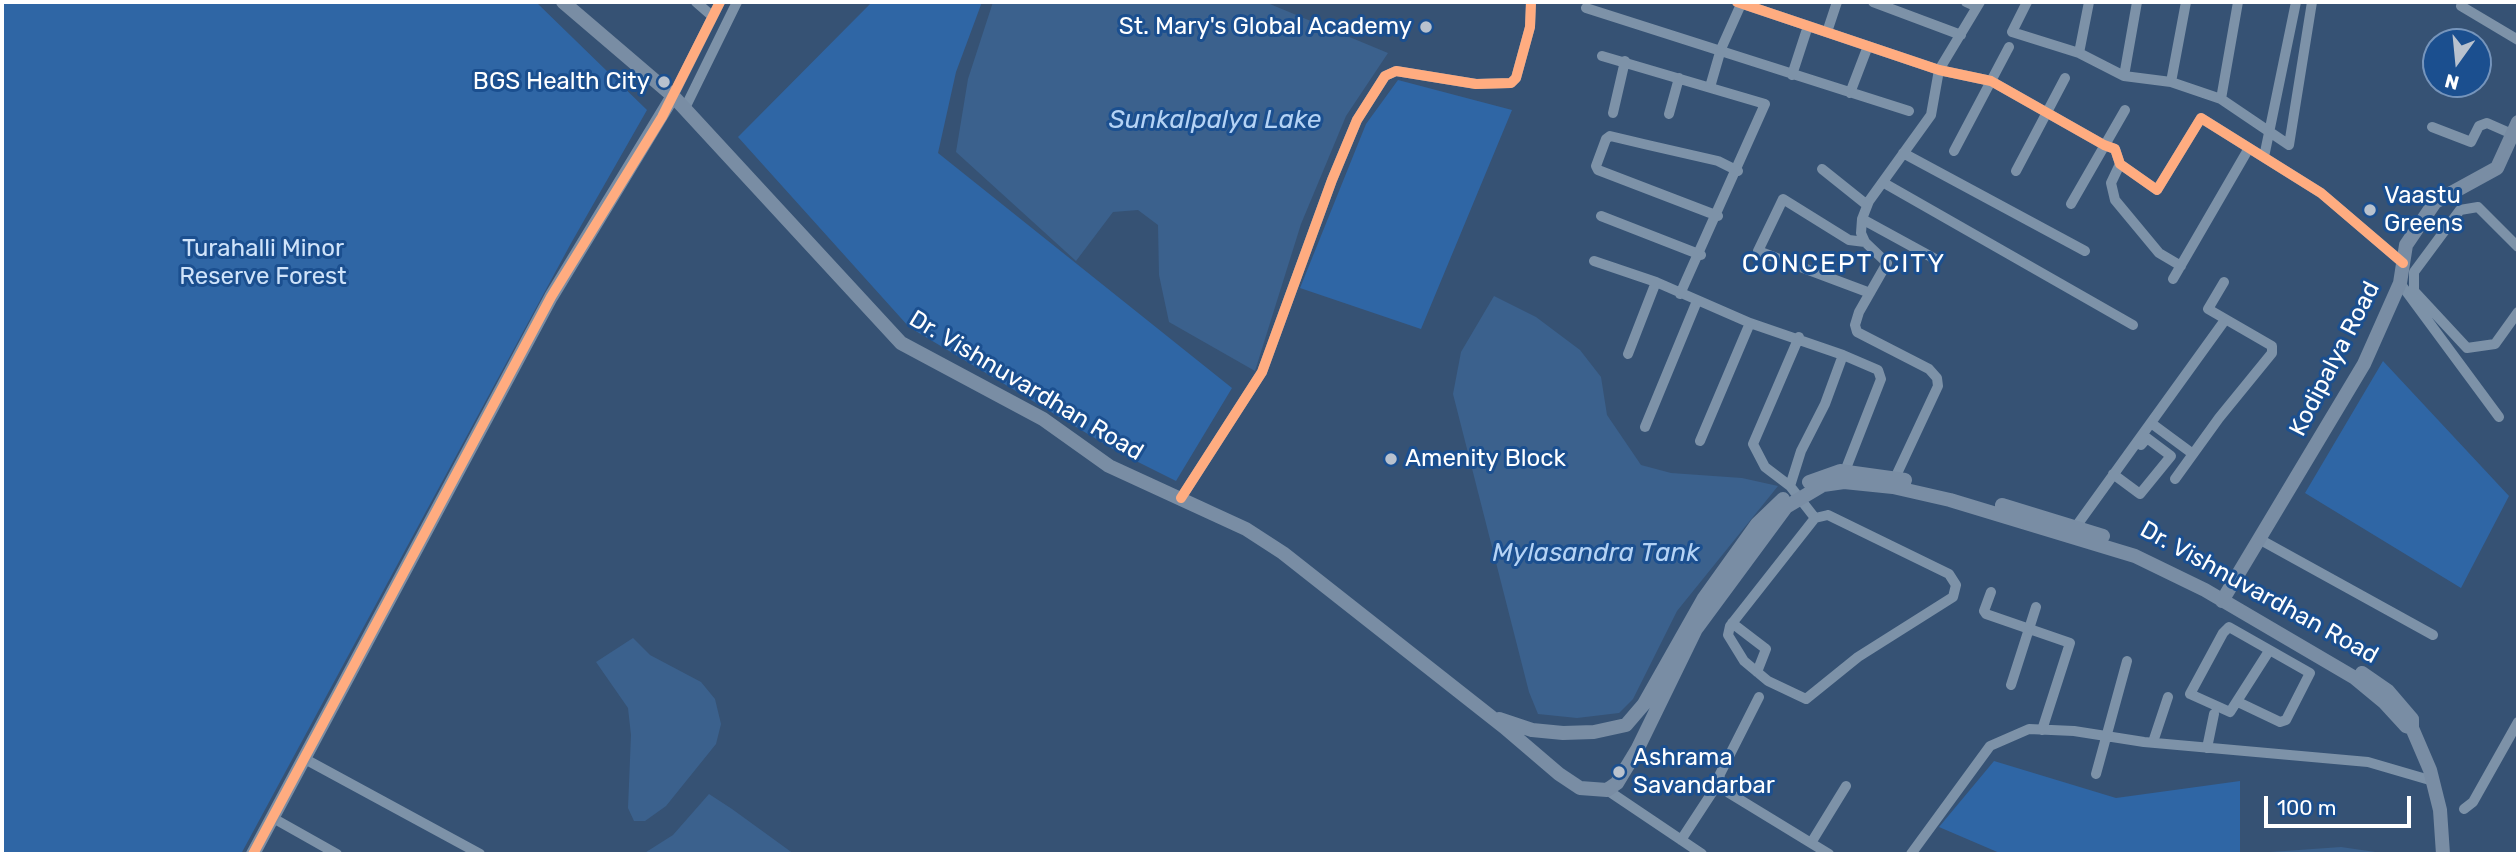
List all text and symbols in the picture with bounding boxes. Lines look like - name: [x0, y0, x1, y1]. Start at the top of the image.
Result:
- place label: St. Mary's Global Academy: [1119, 13, 1412, 41]
- marker: St. Mary's Global Academy: [1418, 19, 1434, 35]
- north arrow: [2422, 28, 2492, 98]
- place label: BGS Health City: [473, 68, 650, 96]
- text: N: [2442, 69, 2462, 95]
- marker: BGS Health City: [656, 74, 672, 90]
- water label: Sunkalpalya Lake: [1109, 104, 1321, 136]
- place label: Vaastu Greens: [2384, 182, 2463, 238]
- marker: Vaastu Greens: [2362, 202, 2378, 218]
- park label: Turahalli Minor Reserve Forest: [179, 235, 347, 291]
- district label: CONCEPT CITY: [1743, 248, 1945, 280]
- street label: Kodipalya Road: [2284, 277, 2386, 441]
- street label: Dr. Vishnuvardhan Road: [904, 305, 1148, 467]
- place label: Amenity Block: [1405, 445, 1566, 473]
- marker: Amenity Block: [1383, 451, 1399, 467]
- street label: Dr. Vishnuvardhan Road: [2135, 515, 2383, 671]
- water label: Mylasandra Tank: [1492, 537, 1700, 569]
- place label: Ashrama Savandarbar: [1633, 744, 1775, 800]
- marker: Ashrama Savandarbar: [1611, 764, 1627, 780]
- scale bar: [2268, 782, 2415, 826]
- text: 100 m: [2277, 795, 2336, 820]

